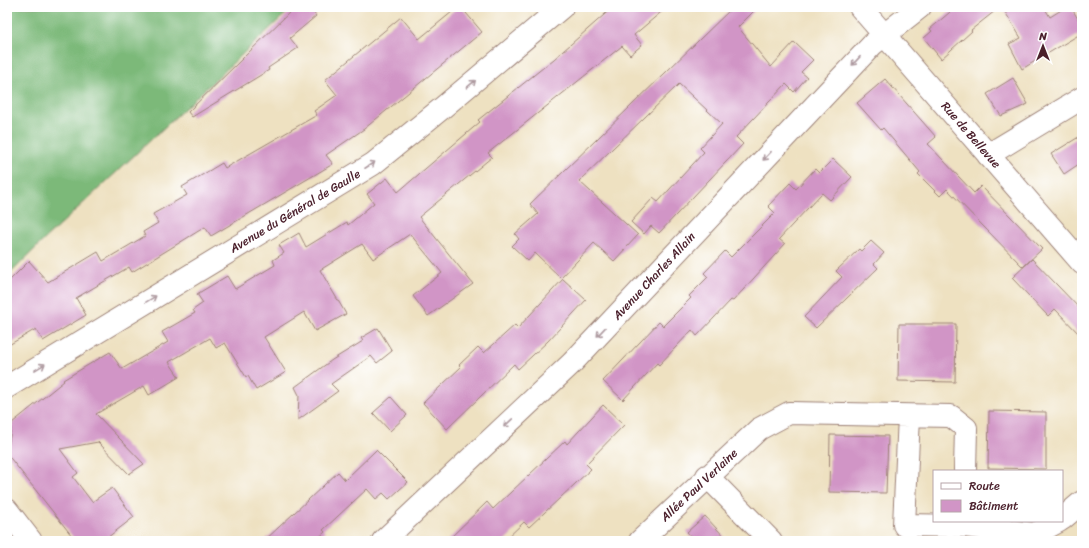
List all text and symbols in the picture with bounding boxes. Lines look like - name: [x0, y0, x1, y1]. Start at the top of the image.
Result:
- north arrow: [1023, 26, 1063, 66]
- text: N: [1038, 27, 1047, 46]
- one-way arrow: [852, 56, 861, 66]
- one-way arrow: [465, 79, 476, 88]
- street label: Rue de Bellevue: [935, 96, 1007, 174]
- one-way arrow: [762, 151, 772, 161]
- one-way arrow: [364, 161, 375, 170]
- street label: Avenue du Général de Gaulle: [224, 163, 365, 259]
- street label: Avenue Charles Allain: [606, 226, 701, 326]
- one-way arrow: [145, 295, 156, 303]
- one-way arrow: [596, 327, 606, 337]
- one-way arrow: [34, 362, 46, 370]
- one-way arrow: [503, 418, 513, 428]
- street label: Allée Paul Verlaine: [654, 443, 743, 528]
- legend: [933, 470, 1063, 522]
- text: Route: [969, 475, 1000, 497]
- text: Bâtiment: [969, 495, 1018, 517]

